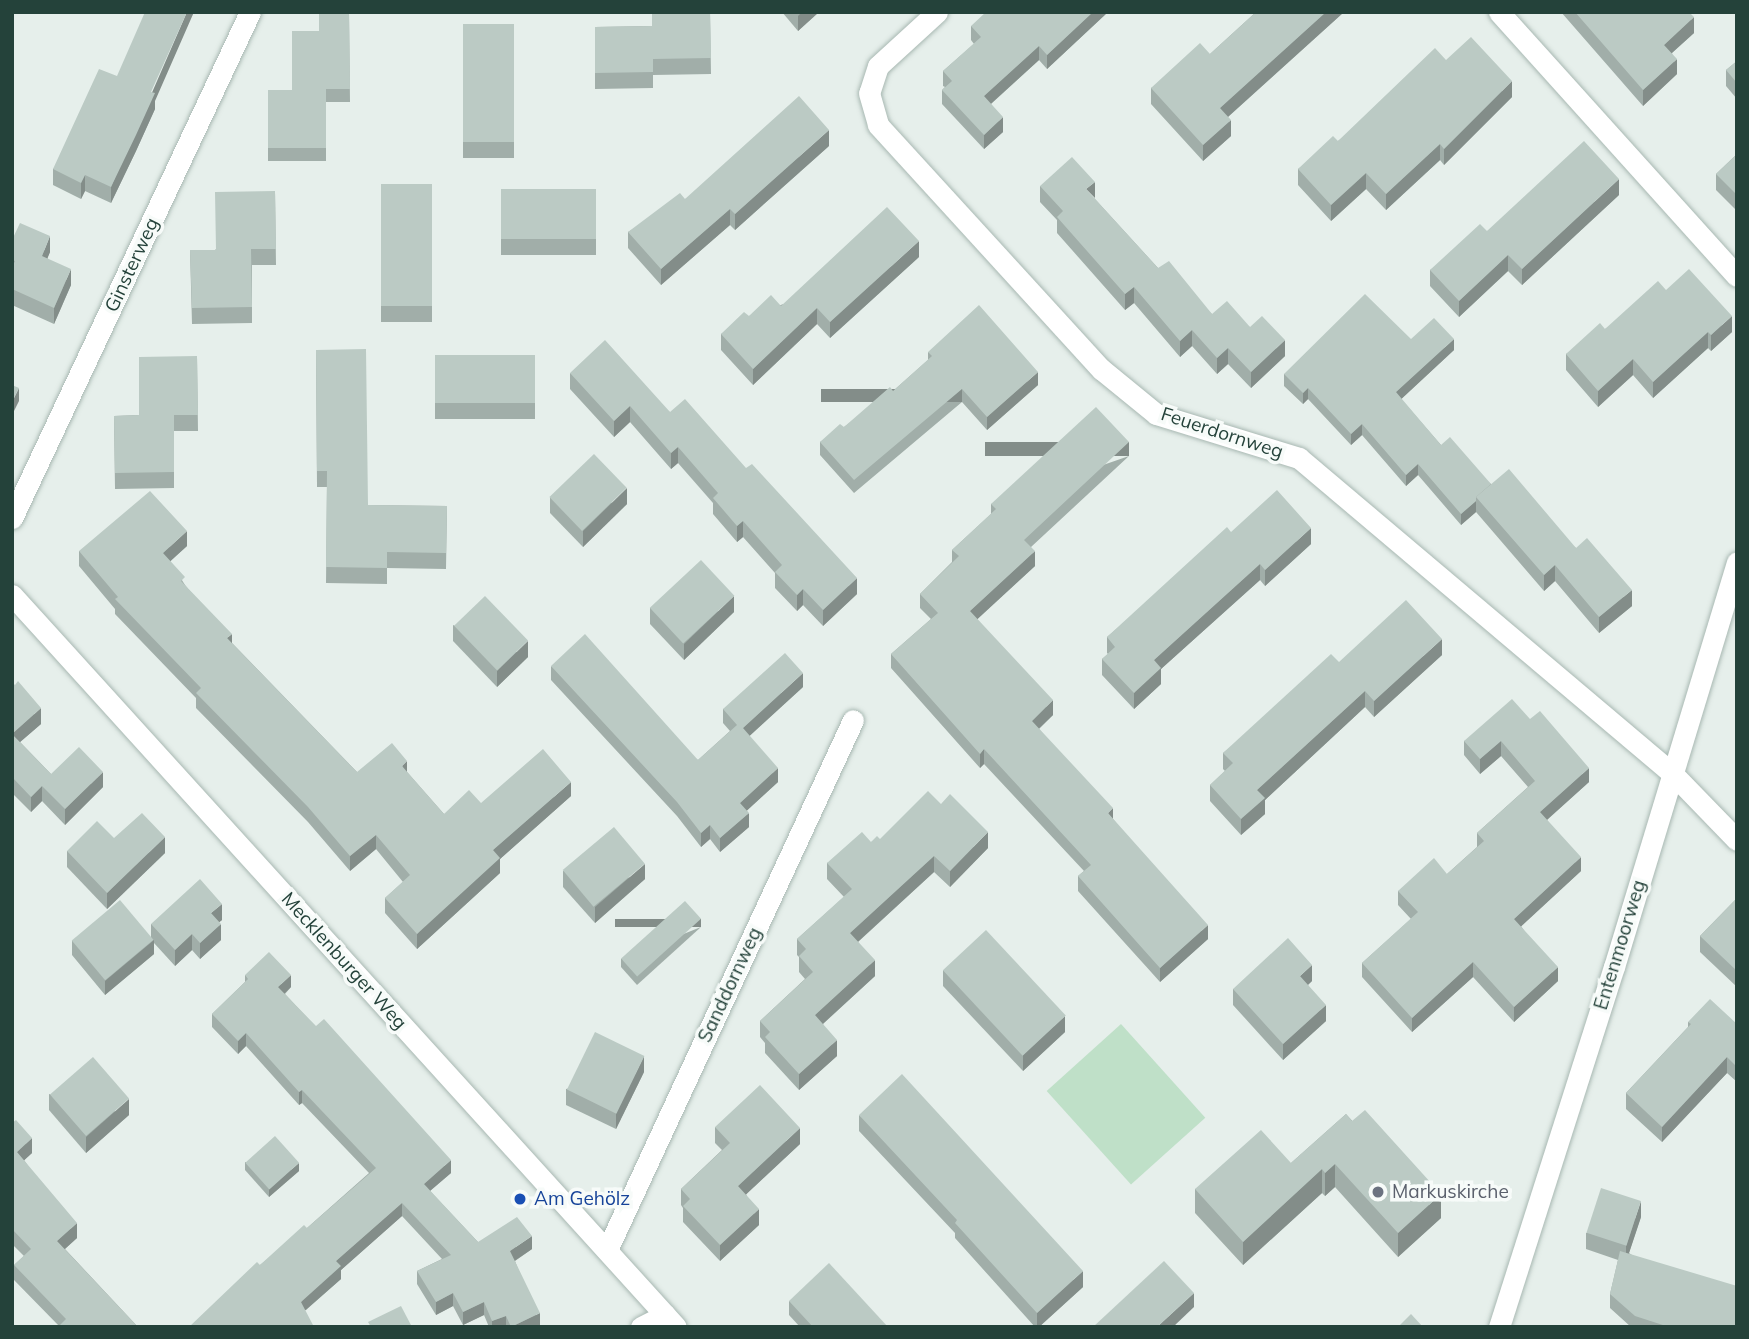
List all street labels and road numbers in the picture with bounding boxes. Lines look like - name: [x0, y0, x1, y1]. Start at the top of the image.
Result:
- street label: Ginsterweg: [100, 214, 164, 316]
- street label: Feuerdornweg: [1158, 403, 1286, 463]
- street label: Entenmoorweg: [1589, 877, 1651, 1013]
- street label: Mecklenburger Weg: [277, 888, 411, 1034]
- street label: Sanddornweg: [693, 924, 767, 1046]

